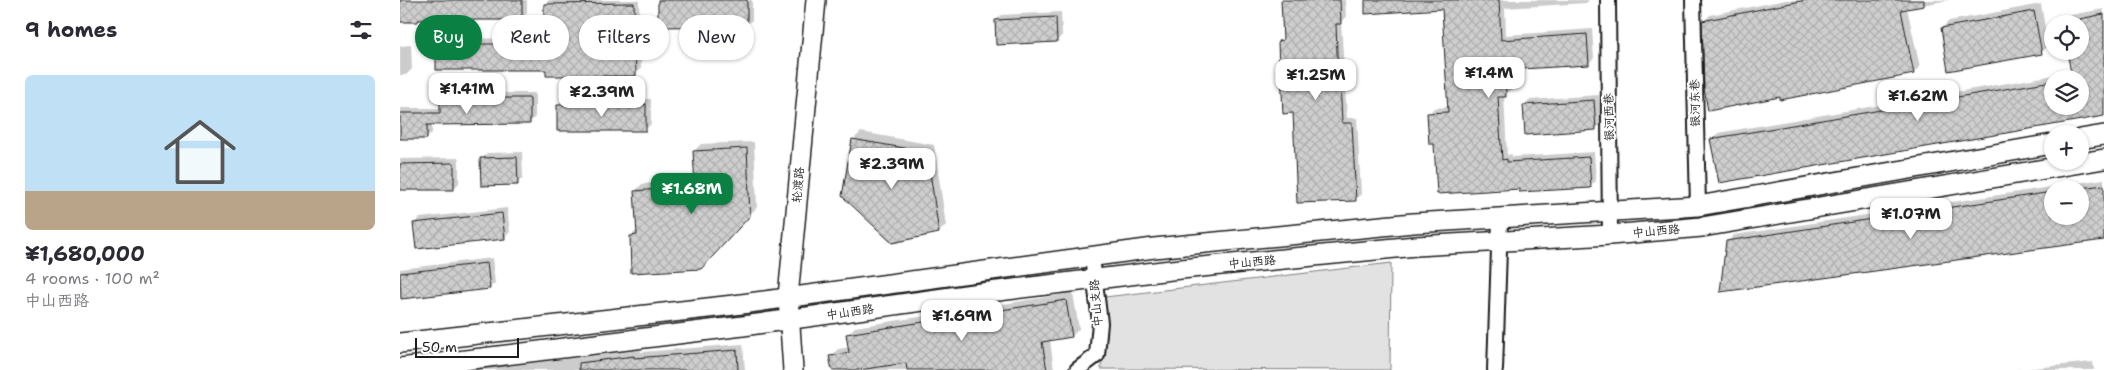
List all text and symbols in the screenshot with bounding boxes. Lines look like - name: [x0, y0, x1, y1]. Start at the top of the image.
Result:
- chip: Buy: [415, 15, 482, 60]
- chip: Rent: [492, 15, 569, 60]
- chip: Filters: [579, 15, 669, 60]
- chip: New: [679, 15, 754, 60]
- map controls: [2044, 15, 2089, 225]
- button: locate: [2044, 15, 2089, 60]
- text: 9 homes: [25, 16, 117, 44]
- icon: filters: [347, 16, 375, 44]
- pin: ¥1.4M: [1454, 56, 1524, 99]
- pin: ¥1.25M: [1275, 58, 1357, 101]
- text: ¥1.4M: [1465, 62, 1513, 83]
- text: ¥1.25M: [1286, 64, 1346, 85]
- button: layers: [2044, 70, 2089, 115]
- pin: ¥1.41M: [426, 72, 508, 115]
- pin: ¥2.39M: [561, 76, 643, 118]
- text: ¥1.41M: [440, 78, 494, 99]
- street label: 银河东巷: [1687, 79, 1703, 127]
- pin: ¥1.62M: [1877, 80, 1959, 122]
- text: ¥2.39M: [569, 81, 635, 102]
- text: ¥1.62M: [1888, 85, 1948, 106]
- street label: 银河西巷: [1601, 93, 1617, 141]
- icon: home: [155, 107, 245, 197]
- button: +: [2044, 125, 2089, 170]
- pin: ¥2.39M: [851, 148, 933, 190]
- text: ¥2.39M: [859, 153, 925, 174]
- street label: 轮渡路: [788, 166, 808, 204]
- pin: ¥1.68M: [651, 172, 733, 215]
- text: ¥1.68M: [662, 178, 722, 199]
- button: −: [2044, 180, 2089, 225]
- pin: ¥1.07M: [1870, 198, 1952, 240]
- text: ¥1.07M: [1881, 203, 1941, 224]
- street label: 中山西路: [1631, 221, 1681, 241]
- text: ¥1,680,000: [25, 240, 145, 268]
- street label: 中山西路: [1227, 252, 1277, 272]
- text: 4 rooms · 100 m²: [25, 268, 160, 289]
- street label: 中山支路: [1086, 278, 1106, 328]
- text: 中山西路: [25, 290, 89, 311]
- pin: ¥1.69M: [921, 300, 1003, 342]
- street label: 中山西路: [825, 301, 875, 323]
- text: ¥1.69M: [932, 305, 992, 326]
- scale bar: [415, 335, 519, 358]
- text: 50 m: [422, 338, 457, 356]

